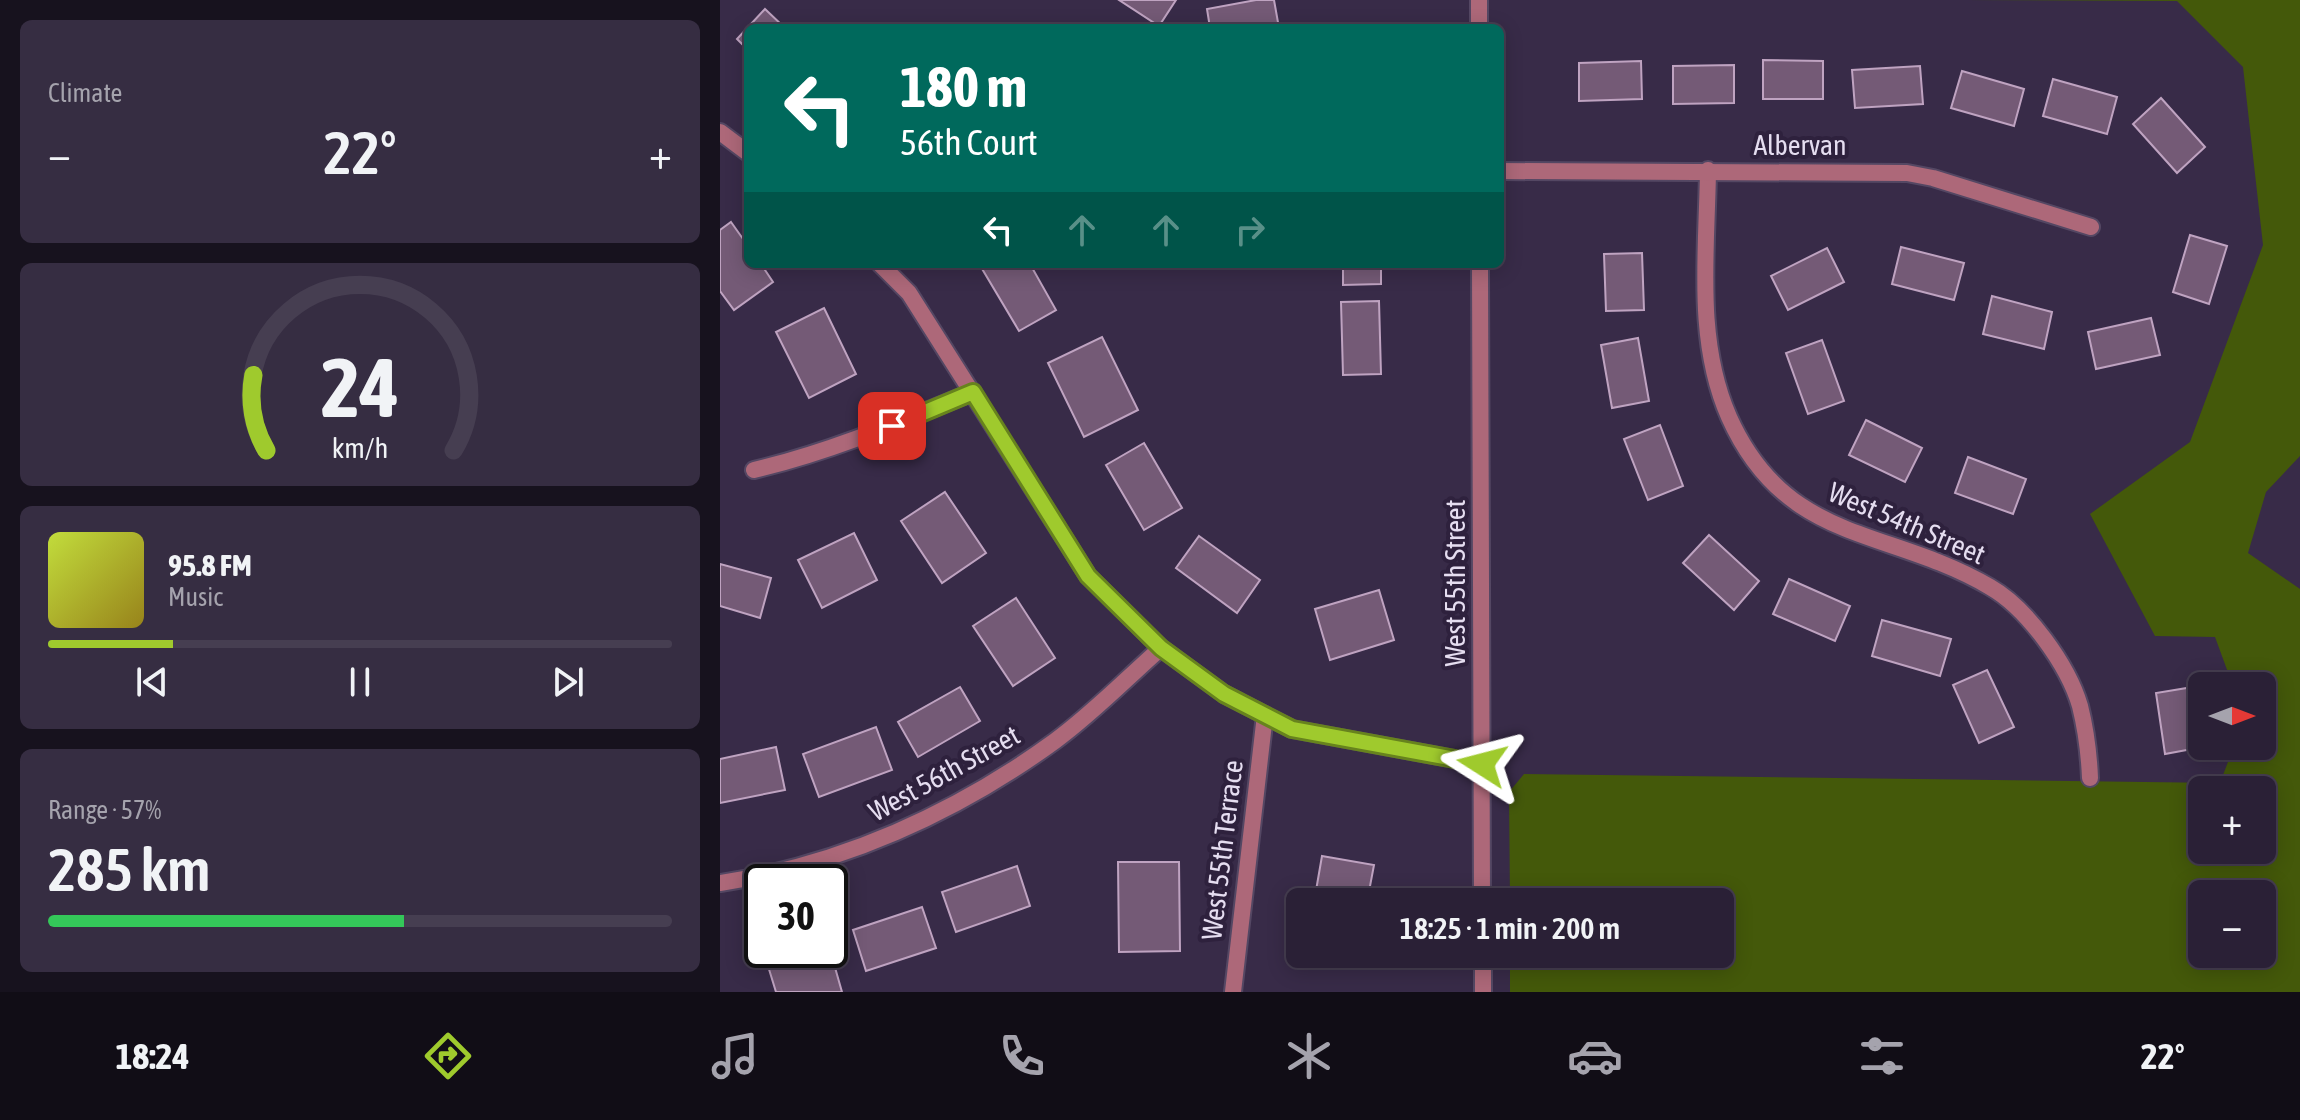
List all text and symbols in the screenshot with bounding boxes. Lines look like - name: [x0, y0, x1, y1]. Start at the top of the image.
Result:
- text: 180 m: [900, 55, 1027, 119]
- icon: left: [768, 56, 872, 160]
- text: Climate: [48, 78, 122, 108]
- text: 22°: [324, 118, 396, 187]
- text: 56th Court: [900, 121, 1038, 163]
- text: −: [48, 128, 71, 178]
- text: +: [649, 128, 672, 178]
- street label: Albervan: [1753, 129, 1847, 161]
- icon: left: [976, 208, 1020, 252]
- icon: ahead: [1060, 208, 1104, 252]
- icon: ahead: [1144, 208, 1188, 252]
- icon: right: [1228, 208, 1272, 252]
- text: 24: [321, 338, 399, 434]
- pin: [858, 392, 926, 460]
- icon: arrive: [870, 404, 914, 448]
- text: km/h: [332, 431, 388, 464]
- street label: West 54th Street: [1824, 476, 1990, 570]
- street label: West 55th Street: [1439, 499, 1471, 667]
- text: 95.8 FM: [168, 548, 252, 582]
- text: Music: [168, 582, 223, 612]
- icon: previous: [130, 660, 174, 704]
- icon: pause: [338, 660, 382, 704]
- icon: next: [546, 660, 590, 704]
- north arrow: [2188, 672, 2276, 760]
- map controls: [2188, 672, 2276, 968]
- street label: West 56th Street: [863, 718, 1025, 828]
- position arrow: [1440, 722, 1524, 806]
- street label: West 55th Terrace: [1195, 758, 1249, 942]
- button: +: [2188, 776, 2276, 864]
- text: Range · 57%: [48, 795, 161, 825]
- text: 285 km: [48, 835, 210, 904]
- speed limit sign: 30: [744, 864, 848, 968]
- button: −: [2188, 880, 2276, 968]
- text: 18:25 · 1 min · 200 m: [1400, 911, 1620, 945]
- icon: directions: [420, 1028, 476, 1084]
- icon: music: [707, 1028, 763, 1084]
- icon: phone: [994, 1028, 1050, 1084]
- icon: climate: [1281, 1028, 1337, 1084]
- icon: car: [1567, 1028, 1623, 1084]
- icon: filters: [1854, 1028, 1910, 1084]
- text: 18:24: [115, 1035, 189, 1077]
- text: 22°: [2141, 1035, 2185, 1077]

